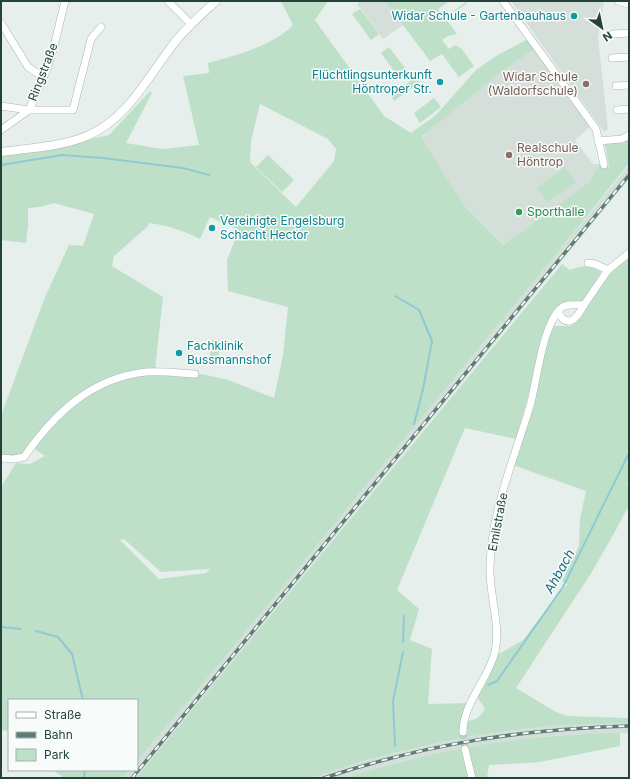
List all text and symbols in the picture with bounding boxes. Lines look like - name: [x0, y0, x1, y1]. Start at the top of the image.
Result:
- place label: Widar Schule - Gartenbauhaus: [392, 8, 566, 23]
- north arrow: [582, 8, 622, 48]
- marker: Widar Schule - Gartenbauhaus: [569, 11, 579, 21]
- text: N: [600, 28, 615, 45]
- street label: Ringstraße: [25, 41, 60, 103]
- place label: Flüchtlingsunterkunft Höntroper Str.: [312, 67, 432, 96]
- place label: Widar Schule (Waldorfschule): [488, 69, 578, 98]
- marker: Flüchtlingsunterkunft Höntroper Str.: [435, 77, 445, 87]
- marker: Widar Schule (Waldorfschule): [581, 79, 591, 89]
- place label: Realschule Höntrop: [517, 140, 579, 169]
- marker: Realschule Höntrop: [504, 150, 514, 160]
- place label: Sporthalle: [527, 204, 585, 219]
- marker: Sporthalle: [514, 207, 524, 217]
- place label: Vereinigte Engelsburg Schacht Hector: [220, 213, 344, 242]
- marker: Vereinigte Engelsburg Schacht Hector: [207, 223, 217, 233]
- place label: Fachklinik Bussmannshof: [187, 338, 272, 367]
- marker: Fachklinik Bussmannshof: [174, 348, 184, 358]
- street label: Emilstraße: [484, 491, 511, 553]
- water label: Ahbach: [540, 546, 578, 597]
- legend: [8, 699, 138, 771]
- text: Straße: [44, 707, 81, 722]
- text: Bahn: [44, 727, 73, 742]
- text: Park: [44, 747, 70, 762]

